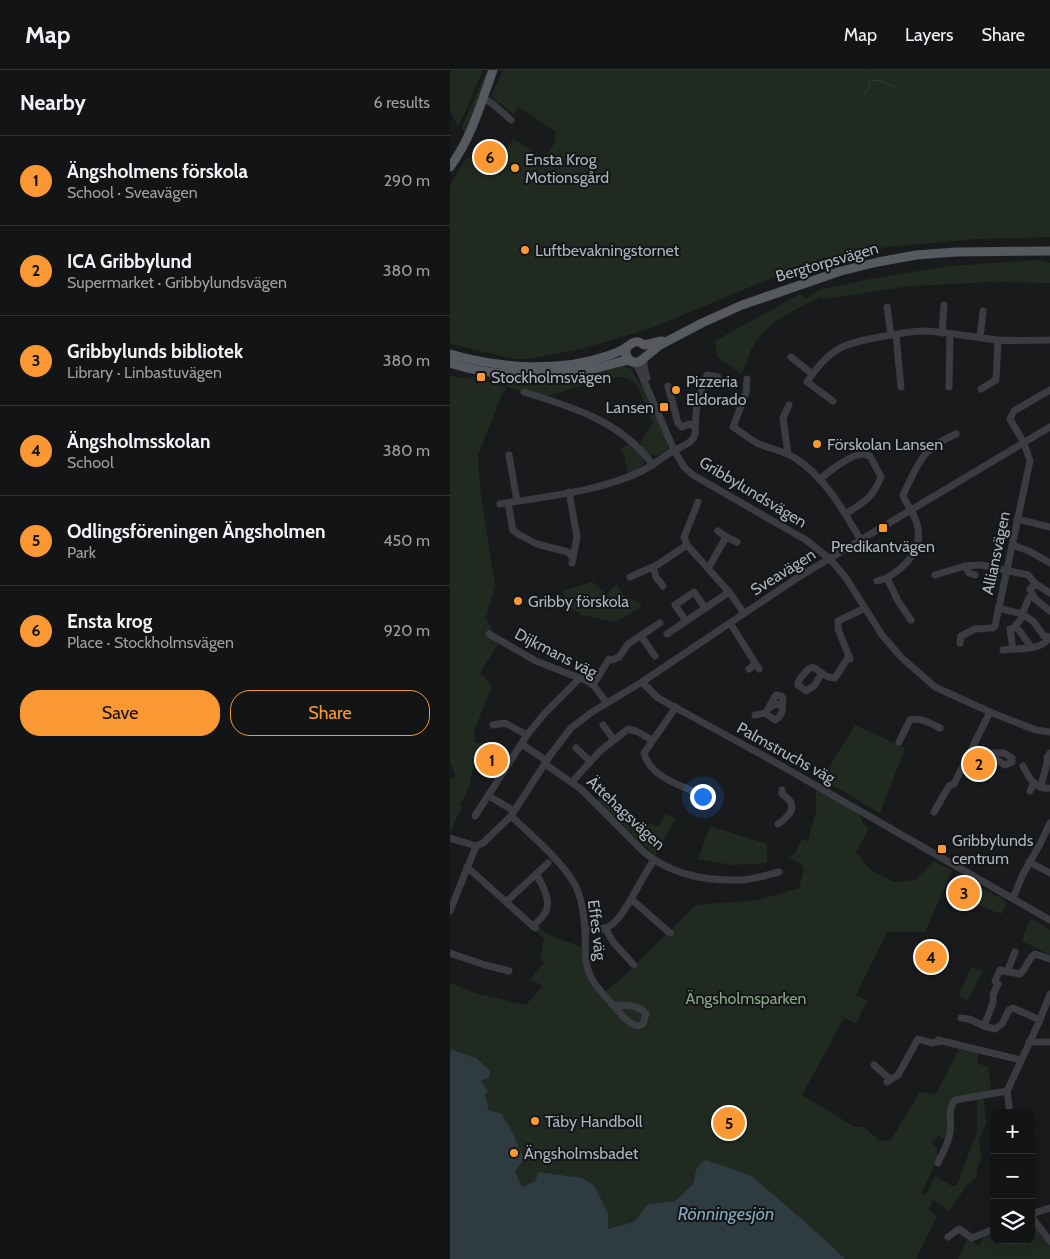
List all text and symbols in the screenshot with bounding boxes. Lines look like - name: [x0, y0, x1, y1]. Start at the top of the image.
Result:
- text: Map: [25, 20, 71, 49]
- text: Map: [844, 24, 877, 46]
- text: Layers: [905, 24, 954, 46]
- text: Share: [982, 24, 1025, 46]
- text: Nearby: [20, 90, 86, 115]
- text: 6 results: [374, 93, 430, 112]
- pin: 6: [474, 138, 506, 176]
- place label: Ensta Krog Motionsgård: [525, 150, 609, 187]
- text: Ängsholmens förskola: [67, 160, 248, 183]
- marker: Ensta Krog Motionsgård: [509, 162, 521, 174]
- text: 1: [33, 171, 39, 190]
- text: 290 m: [384, 171, 430, 190]
- text: School · Sveavägen: [67, 183, 198, 202]
- street label: Bergtorpsvägen: [773, 238, 881, 286]
- place label: Luftbevakningstornet: [535, 241, 680, 260]
- marker: Luftbevakningstornet: [519, 244, 531, 256]
- text: ICA Gribbylund: [67, 250, 192, 273]
- text: 2: [32, 261, 40, 280]
- text: 380 m: [383, 261, 430, 280]
- text: Supermarket · Gribbylundsvägen: [67, 273, 287, 292]
- text: Gribbylunds bibliotek: [67, 340, 243, 363]
- text: 3: [32, 351, 40, 370]
- text: 380 m: [383, 351, 430, 370]
- text: Library · Linbastuvägen: [67, 363, 222, 382]
- place label: Stockholmsvägen: [491, 368, 611, 387]
- marker: Stockholmsvägen: [475, 371, 487, 383]
- place label: Pizzeria Eldorado: [686, 372, 747, 409]
- marker: Pizzeria Eldorado: [670, 384, 682, 396]
- place label: Lansen: [606, 398, 654, 417]
- marker: Lansen: [658, 401, 670, 413]
- text: Ängsholmsskolan: [67, 430, 210, 453]
- place label: Förskolan Lansen: [827, 435, 943, 454]
- marker: Förskolan Lansen: [811, 438, 823, 450]
- text: 4: [31, 441, 41, 460]
- text: 380 m: [383, 441, 430, 460]
- street label: Gribbylundsvägen: [696, 452, 810, 532]
- text: School: [67, 453, 114, 472]
- street label: Alliansvägen: [978, 510, 1014, 596]
- text: Odlingsföreningen Ängsholmen: [67, 520, 325, 543]
- marker: Predikantvägen: [877, 522, 889, 534]
- text: 5: [32, 531, 40, 550]
- text: 450 m: [383, 531, 430, 550]
- place label: Predikantvägen: [831, 537, 935, 556]
- text: Park: [67, 543, 96, 562]
- street label: Sveavägen: [747, 545, 819, 599]
- place label: Gribby förskola: [528, 592, 629, 611]
- marker: Gribby förskola: [512, 595, 524, 607]
- text: Ensta krog: [67, 610, 152, 633]
- text: 6: [32, 621, 41, 640]
- text: 920 m: [384, 621, 430, 640]
- street label: Dijkmans väg: [512, 624, 601, 682]
- text: Place · Stockholmsvägen: [67, 633, 234, 652]
- button: Save: [20, 690, 220, 736]
- button: Share: [230, 690, 430, 736]
- street label: Palmstruchs väg: [734, 718, 839, 788]
- pin: 1: [476, 741, 508, 779]
- pin: 2: [963, 745, 995, 783]
- street label: Ättehagsvägen: [583, 772, 669, 854]
- your location: [690, 784, 716, 810]
- place label: Gribbylunds centrum: [952, 831, 1034, 868]
- marker: Gribbylunds centrum: [936, 843, 948, 855]
- pin: 3: [948, 874, 980, 912]
- street label: Effes väg: [584, 899, 610, 962]
- pin: 4: [915, 938, 947, 976]
- park label: Ängsholmsparken: [686, 989, 806, 1008]
- pin: 5: [713, 1104, 745, 1142]
- map controls: [990, 1109, 1035, 1244]
- button: +: [990, 1109, 1035, 1154]
- place label: Täby Handboll: [545, 1112, 643, 1131]
- marker: Täby Handboll: [529, 1115, 541, 1127]
- place label: Ängsholmsbadet: [524, 1144, 639, 1163]
- marker: Ängsholmsbadet: [508, 1147, 520, 1159]
- button: −: [990, 1154, 1035, 1199]
- button: layers: [990, 1199, 1035, 1244]
- water label: Rönningesjön: [678, 1203, 774, 1225]

